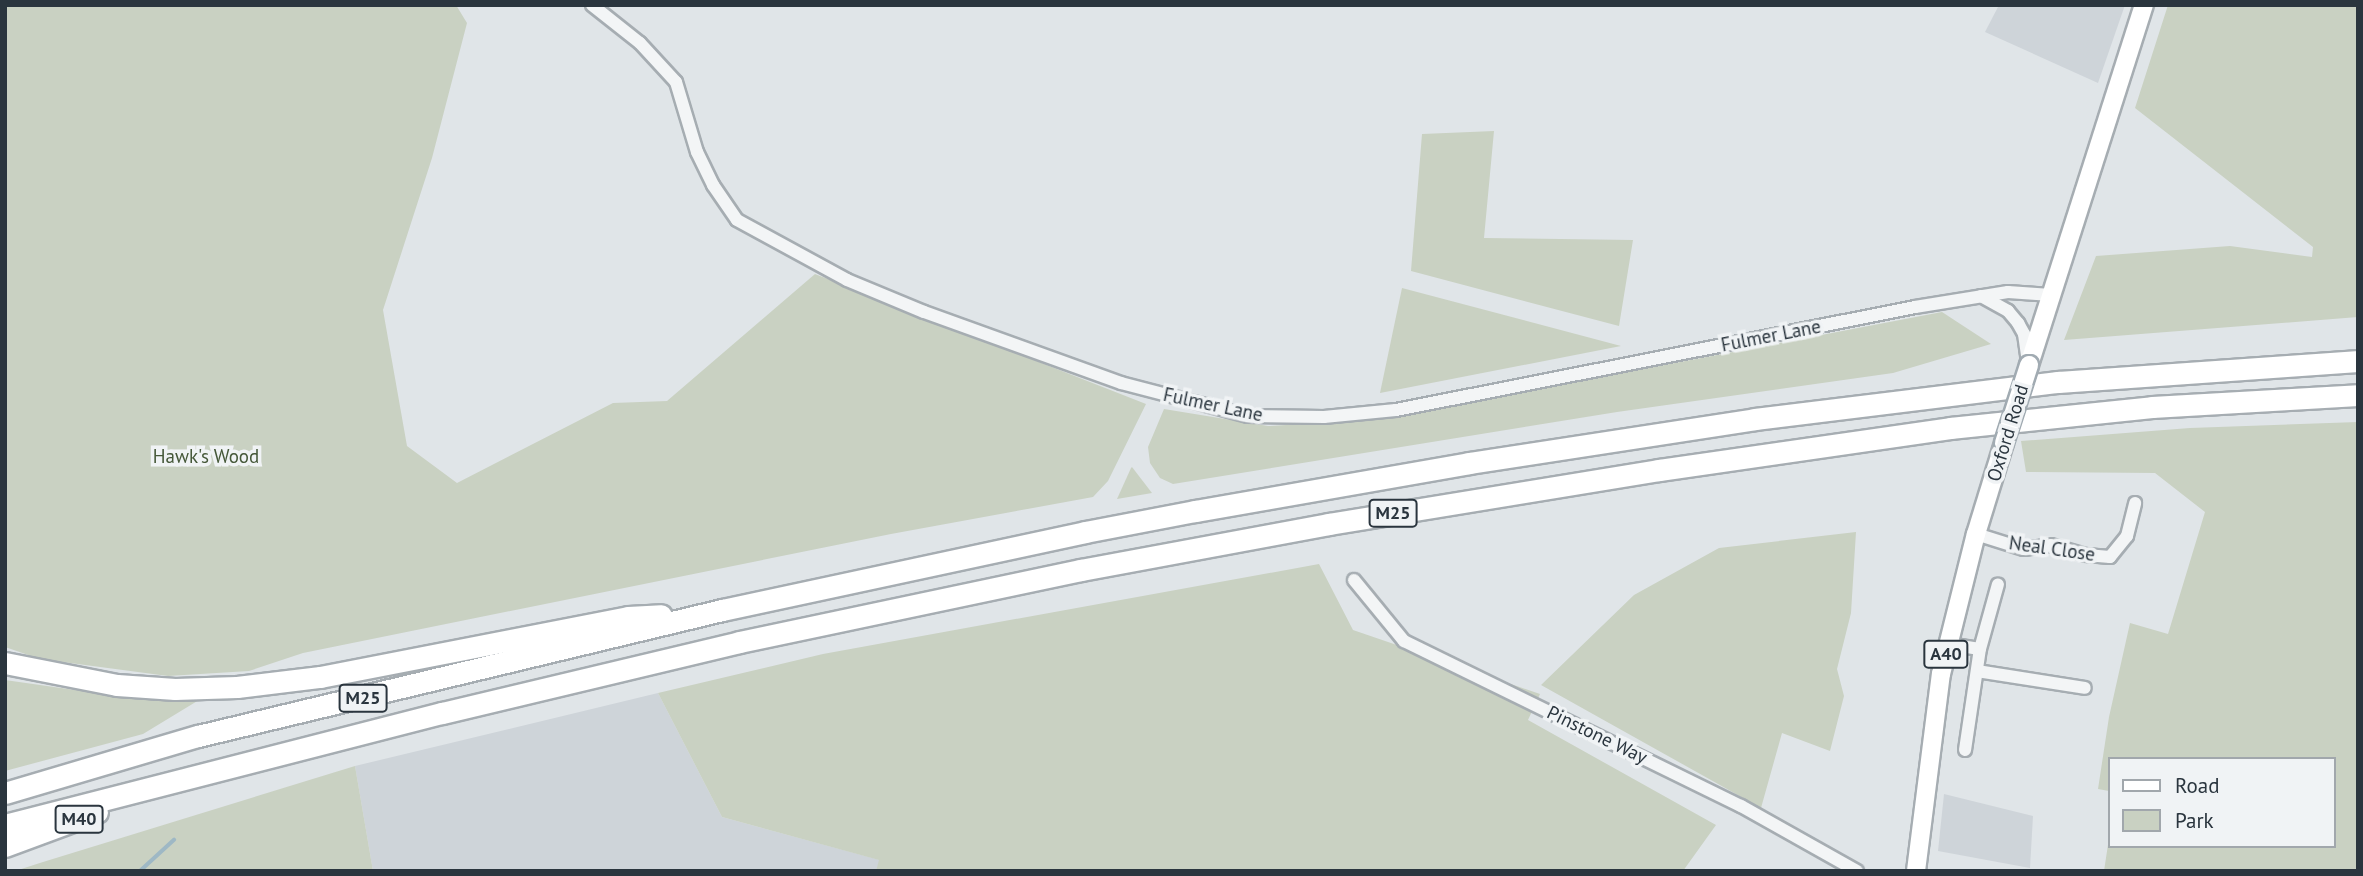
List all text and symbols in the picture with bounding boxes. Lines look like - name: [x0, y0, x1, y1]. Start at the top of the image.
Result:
- street label: Fulmer Lane: [1719, 315, 1823, 357]
- street label: Oxford Road: [1982, 382, 2034, 484]
- street label: Fulmer Lane: [1161, 383, 1265, 427]
- park label: Hawk's Wood: [153, 446, 259, 468]
- road number: M25: [1368, 499, 1418, 528]
- street label: Neal Close: [2007, 532, 2097, 566]
- road number: A40: [1923, 640, 1969, 668]
- road number: M25: [338, 684, 388, 712]
- street label: Pinstone Way: [1543, 701, 1651, 769]
- legend: [2108, 757, 2335, 848]
- text: Road: [2175, 772, 2219, 799]
- road number: M40: [55, 804, 104, 834]
- text: Park: [2175, 807, 2214, 834]

